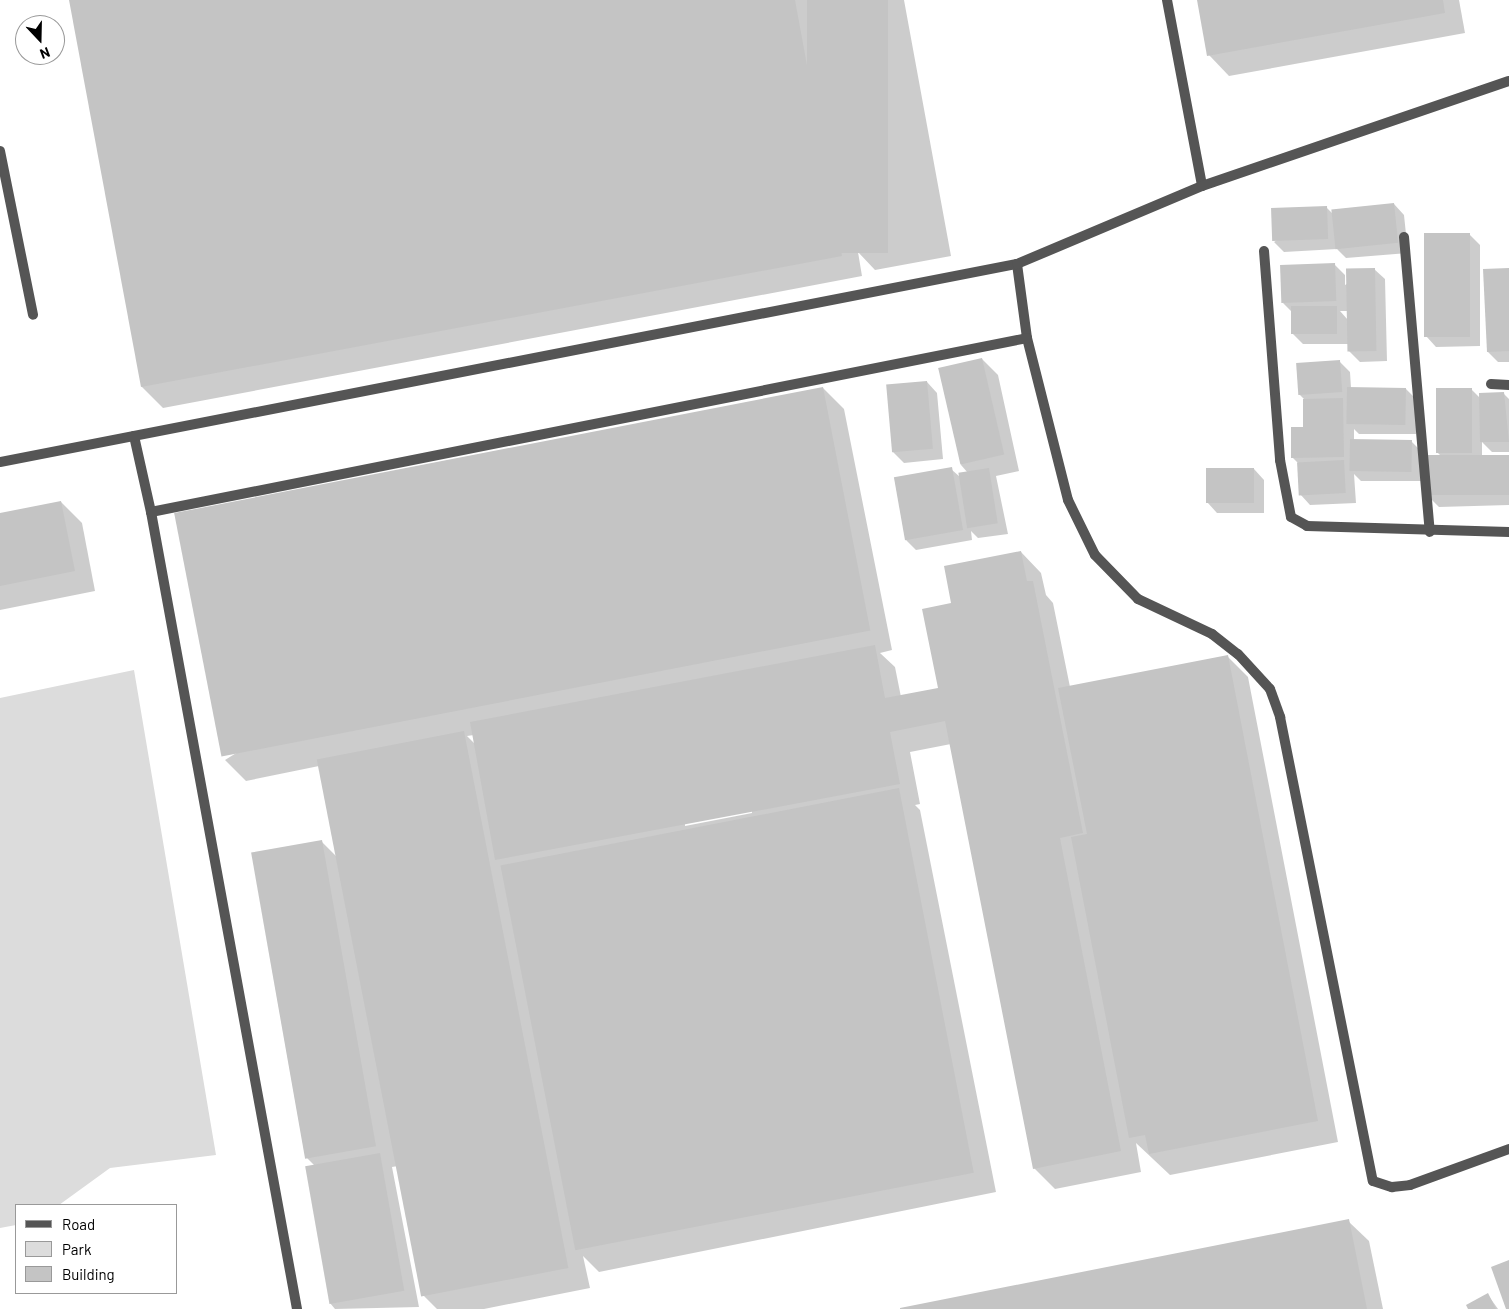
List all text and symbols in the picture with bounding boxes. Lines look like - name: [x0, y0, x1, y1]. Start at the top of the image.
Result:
- north arrow: [15, 15, 65, 65]
- text: N: [38, 44, 53, 63]
- legend: [15, 1204, 178, 1294]
- text: Road: [62, 1215, 95, 1233]
- text: Park: [62, 1240, 91, 1258]
- text: Building: [62, 1265, 115, 1283]

